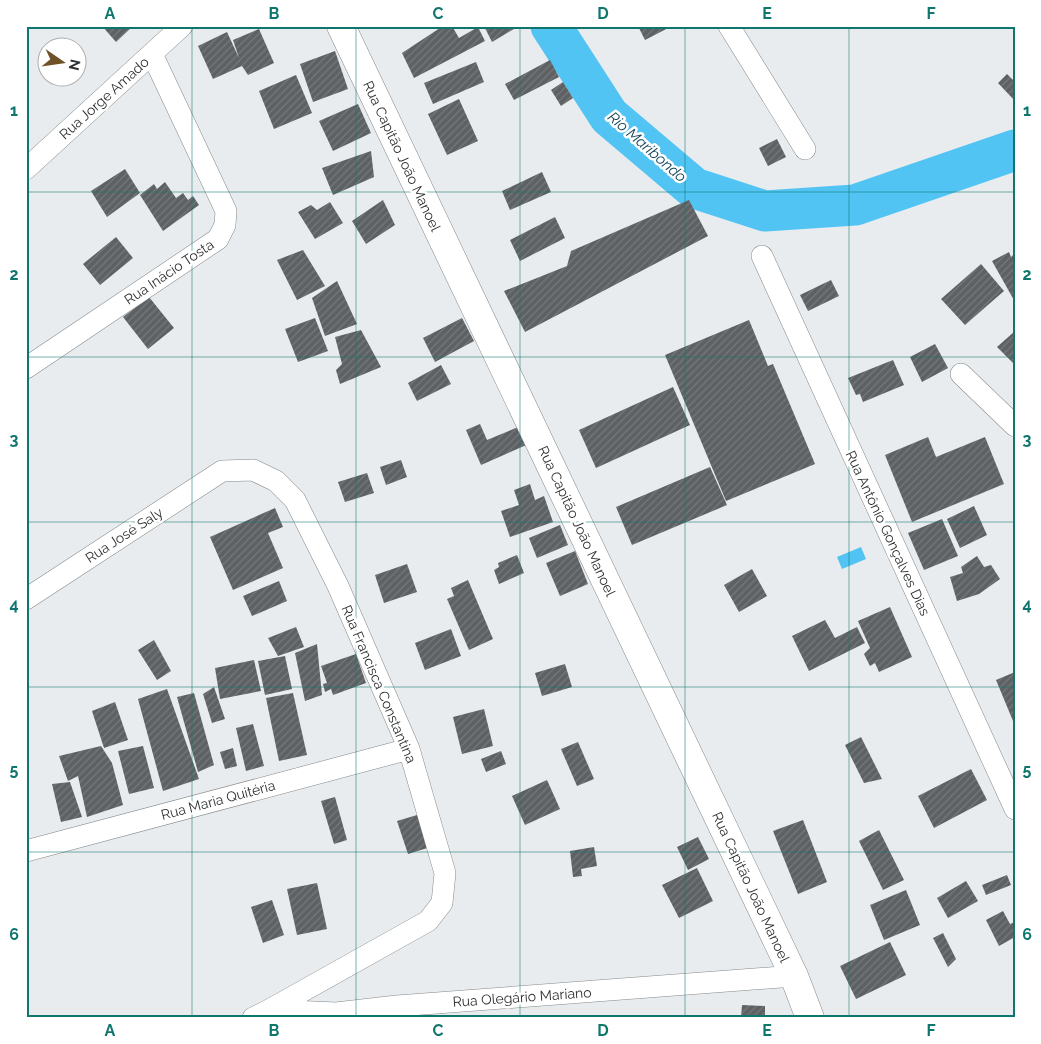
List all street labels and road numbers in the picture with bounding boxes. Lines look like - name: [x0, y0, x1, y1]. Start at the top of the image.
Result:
- street label: Rua Jorge Amado: [56, 54, 152, 142]
- street label: Rua Capitão João Manoel: [360, 78, 444, 234]
- street label: Rua Inácio Tosta: [121, 236, 217, 308]
- street label: Rua Capitão João Manoel: [535, 443, 619, 599]
- street label: Rua Antônio Gonçalves Dias: [843, 448, 933, 618]
- street label: Rua José Saly: [82, 504, 166, 566]
- street label: Rua Francisca Constantina: [338, 603, 420, 765]
- street label: Rua Maria Quitéria: [159, 777, 277, 823]
- street label: Rua Capitão João Manoel: [709, 809, 793, 965]
- street label: Rua Olegário Mariano: [452, 984, 592, 1010]

